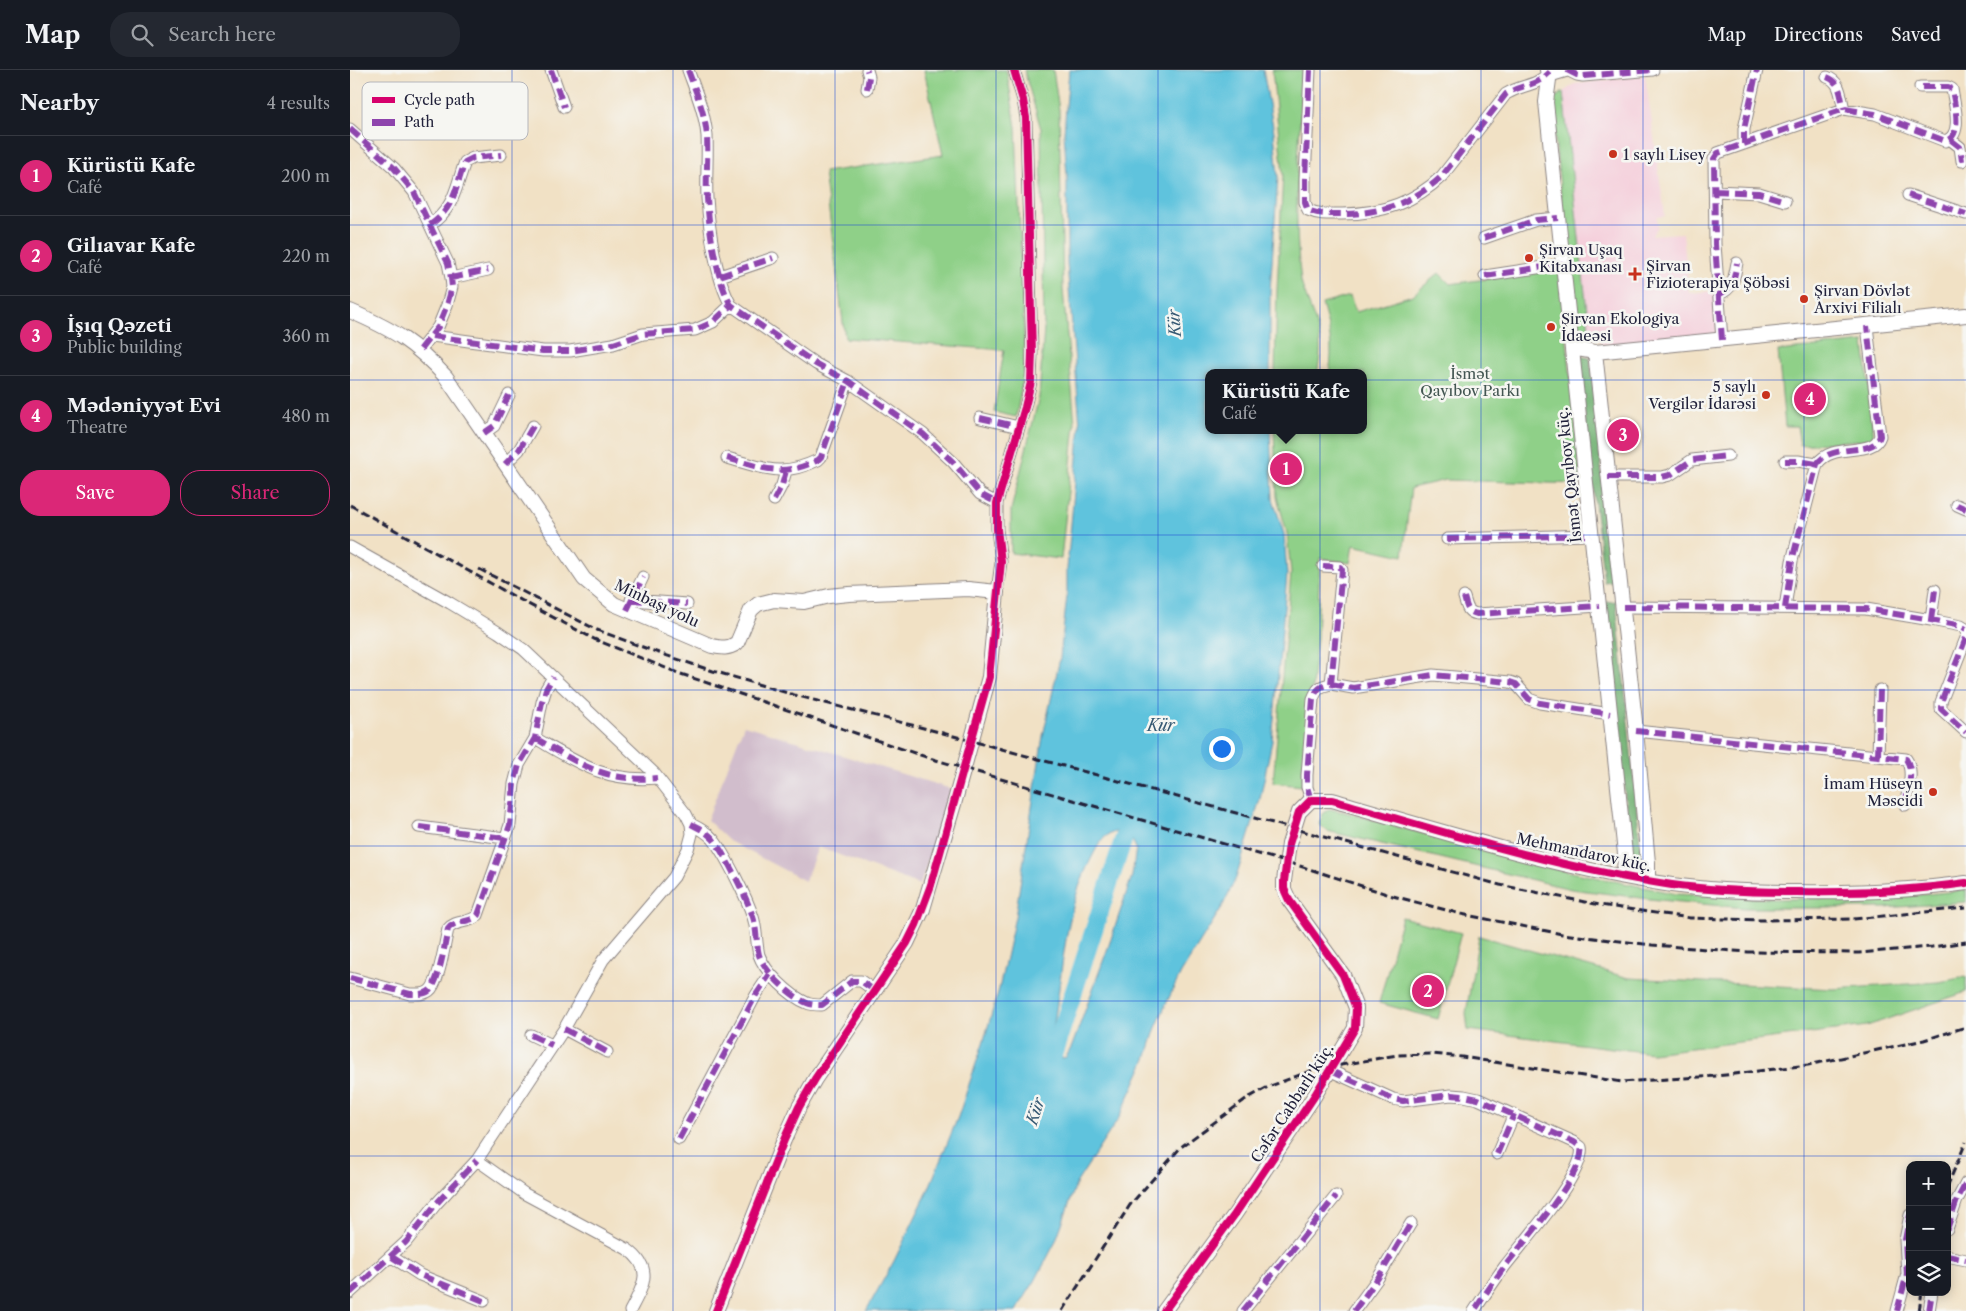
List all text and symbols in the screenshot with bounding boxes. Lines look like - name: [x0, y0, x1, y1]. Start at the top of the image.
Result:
- search box: [110, 12, 460, 57]
- text: Map: [25, 20, 80, 49]
- icon: search: [128, 21, 156, 49]
- text: Search here: [168, 23, 276, 46]
- text: Map: [1707, 24, 1746, 46]
- text: Directions: [1774, 24, 1863, 46]
- text: Saved: [1891, 24, 1941, 46]
- legend: [362, 82, 528, 140]
- text: Nearby: [20, 90, 99, 115]
- text: Cycle path: [404, 91, 475, 109]
- text: 4 results: [267, 93, 330, 113]
- text: Path: [404, 113, 434, 131]
- place label: 1 saylı Lisey: [1623, 145, 1707, 164]
- marker: 1 saylı Lisey: [1607, 148, 1619, 160]
- text: Kürüstü Kafe: [67, 154, 195, 177]
- text: 1: [32, 166, 40, 186]
- text: 200 m: [281, 166, 330, 186]
- text: Café: [67, 177, 102, 197]
- text: Gilıavar Kafe: [67, 234, 195, 257]
- place label: Şirvan Uşaq Kitabxanası: [1539, 240, 1623, 276]
- text: 2: [31, 246, 41, 266]
- text: 220 m: [282, 246, 330, 266]
- marker: Şirvan Uşaq Kitabxanası: [1523, 252, 1535, 264]
- place label: Şirvan Fizioterapiya Şöbəsi: [1646, 256, 1790, 292]
- text: Café: [67, 257, 102, 277]
- marker: Şirvan Fizioterapiya Şöbəsi: [1628, 267, 1642, 281]
- place label: Şirvan Dövlət Arxivi Filialı: [1813, 281, 1911, 317]
- marker: Şirvan Dövlət Arxivi Filialı: [1798, 293, 1810, 305]
- water label: Kür: [1163, 307, 1185, 339]
- place label: Şirvan Ekologiya İdaeəsi: [1561, 309, 1679, 345]
- text: İşıq Qəzeti: [67, 314, 172, 337]
- marker: Şirvan Ekologiya İdaeəsi: [1545, 321, 1557, 333]
- text: 3: [31, 326, 41, 346]
- text: 360 m: [283, 326, 330, 346]
- text: Public building: [67, 337, 182, 357]
- park label: İsmət Qayıbov Parkı: [1420, 364, 1520, 400]
- popup: [1205, 369, 1367, 434]
- place label: 5 saylı Vergilər İdarəsi: [1647, 377, 1756, 413]
- text: Kürüstü Kafe: [1222, 380, 1350, 403]
- pin: 4: [1794, 380, 1826, 418]
- marker: 5 saylı Vergilər İdarəsi: [1760, 389, 1772, 401]
- text: Mədəniyyət Evi: [67, 394, 221, 417]
- text: Café: [1222, 403, 1257, 423]
- text: 4: [31, 406, 41, 426]
- text: 480 m: [282, 406, 330, 426]
- street label: İsmət Qayıbov küç.: [1552, 406, 1586, 543]
- pin: 3: [1607, 416, 1639, 454]
- text: Theatre: [67, 417, 128, 437]
- pin: 1: [1270, 450, 1302, 488]
- button: Save: [20, 470, 170, 516]
- button: Share: [180, 470, 330, 516]
- street label: Minbaşı yolu: [612, 575, 702, 631]
- water label: Kür: [1145, 715, 1176, 735]
- your location: [1209, 736, 1235, 762]
- place label: İmam Hüseyn Məscidi: [1824, 774, 1924, 810]
- marker: İmam Hüseyn Məscidi: [1927, 786, 1939, 798]
- street label: Mehmandarov küç.: [1515, 828, 1653, 876]
- pin: 2: [1412, 972, 1444, 1010]
- street label: Cəfər Cabbarlı küç.: [1246, 1040, 1338, 1166]
- water label: Kür: [1021, 1093, 1049, 1129]
- map controls: [1906, 1161, 1951, 1296]
- button: +: [1906, 1161, 1951, 1206]
- button: −: [1906, 1206, 1951, 1251]
- button: layers: [1906, 1251, 1951, 1296]

